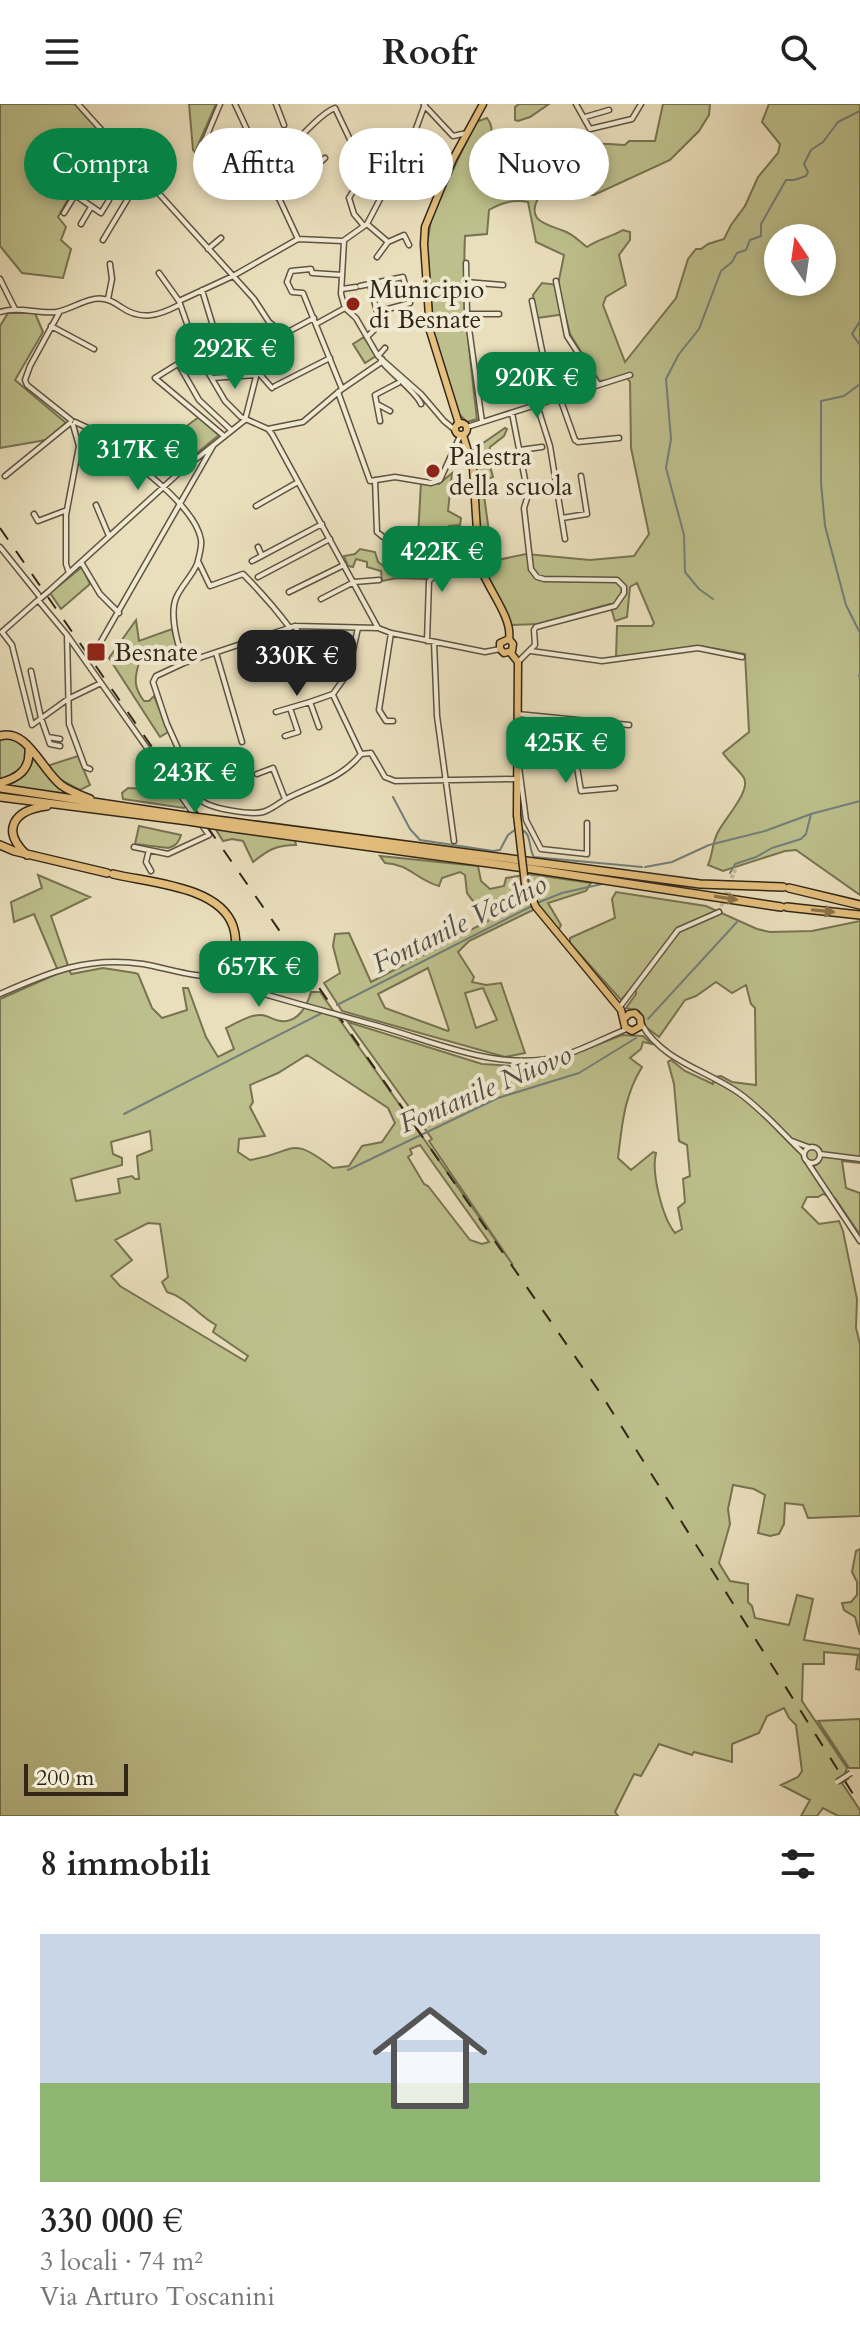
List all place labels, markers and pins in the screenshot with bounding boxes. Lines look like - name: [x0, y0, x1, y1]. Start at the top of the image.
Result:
- place label: Municipio di Besnate: [369, 272, 484, 337]
- marker: Municipio di Besnate: [344, 295, 362, 313]
- pin: 292K €: [170, 323, 300, 391]
- pin: 920K €: [472, 352, 602, 420]
- pin: 317K €: [73, 424, 203, 492]
- place label: Palestra della scuola: [449, 439, 573, 504]
- marker: Palestra della scuola: [424, 462, 442, 480]
- pin: 422K €: [377, 526, 507, 594]
- pin: 330K €: [232, 630, 362, 698]
- place label: Besnate: [114, 635, 198, 670]
- marker: Besnate: [85, 641, 107, 663]
- pin: 425K €: [501, 717, 631, 785]
- pin: 243K €: [130, 747, 260, 815]
- pin: 657K €: [194, 941, 324, 1009]

